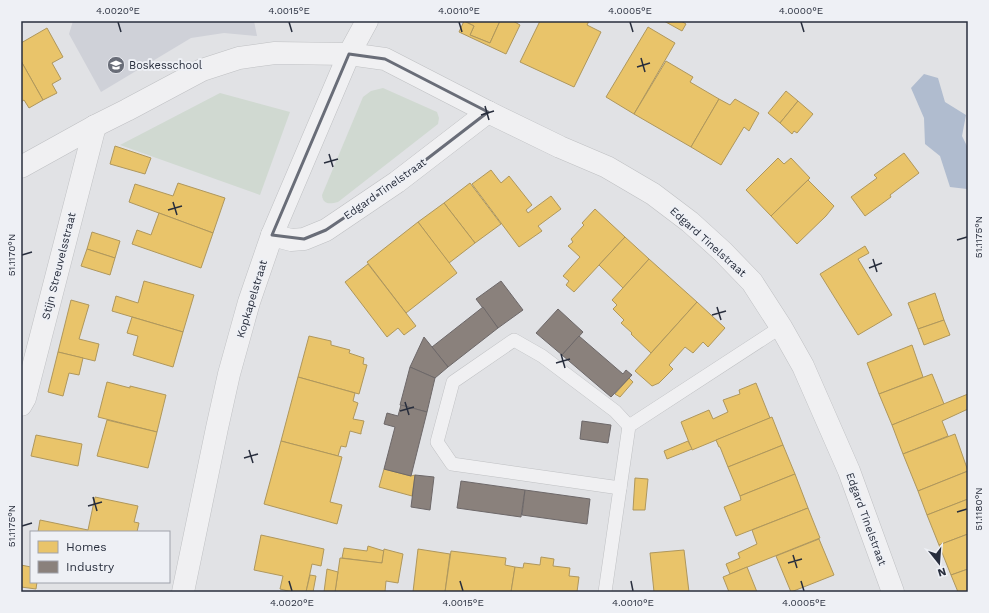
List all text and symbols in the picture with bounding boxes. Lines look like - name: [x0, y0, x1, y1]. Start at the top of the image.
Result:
- text: 4.0020°E: [96, 5, 140, 16]
- text: 4.0015°E: [268, 5, 310, 16]
- text: 4.0010°E: [438, 5, 480, 16]
- text: 4.0005°E: [608, 5, 652, 16]
- text: 4.0000°E: [779, 5, 823, 16]
- school or university icon: Boskesschool: [106, 55, 126, 75]
- place label: Boskesschool: [129, 59, 203, 72]
- street label: Edgard Tinelstraat: [341, 155, 429, 222]
- street label: Edgard Tinelstraat: [667, 204, 749, 280]
- street label: Stijn Streuvelsstraat: [39, 211, 79, 321]
- text: 51.1175°N: [973, 216, 984, 258]
- text: 51.1170°N: [6, 234, 17, 276]
- street label: Kopkapelstraat: [234, 258, 270, 340]
- street label: Edgard Tinelstraat: [843, 471, 889, 568]
- text: 51.1180°N: [973, 487, 984, 531]
- text: 51.1175°N: [6, 505, 17, 547]
- legend: [30, 531, 170, 583]
- text: Homes: [66, 540, 107, 554]
- north arrow: [919, 543, 959, 583]
- text: Industry: [66, 560, 115, 574]
- text: N: [936, 565, 948, 579]
- text: 4.0020°E: [270, 597, 314, 608]
- text: 4.0015°E: [442, 597, 484, 608]
- text: 4.0010°E: [612, 597, 654, 608]
- text: 4.0005°E: [782, 597, 826, 608]

